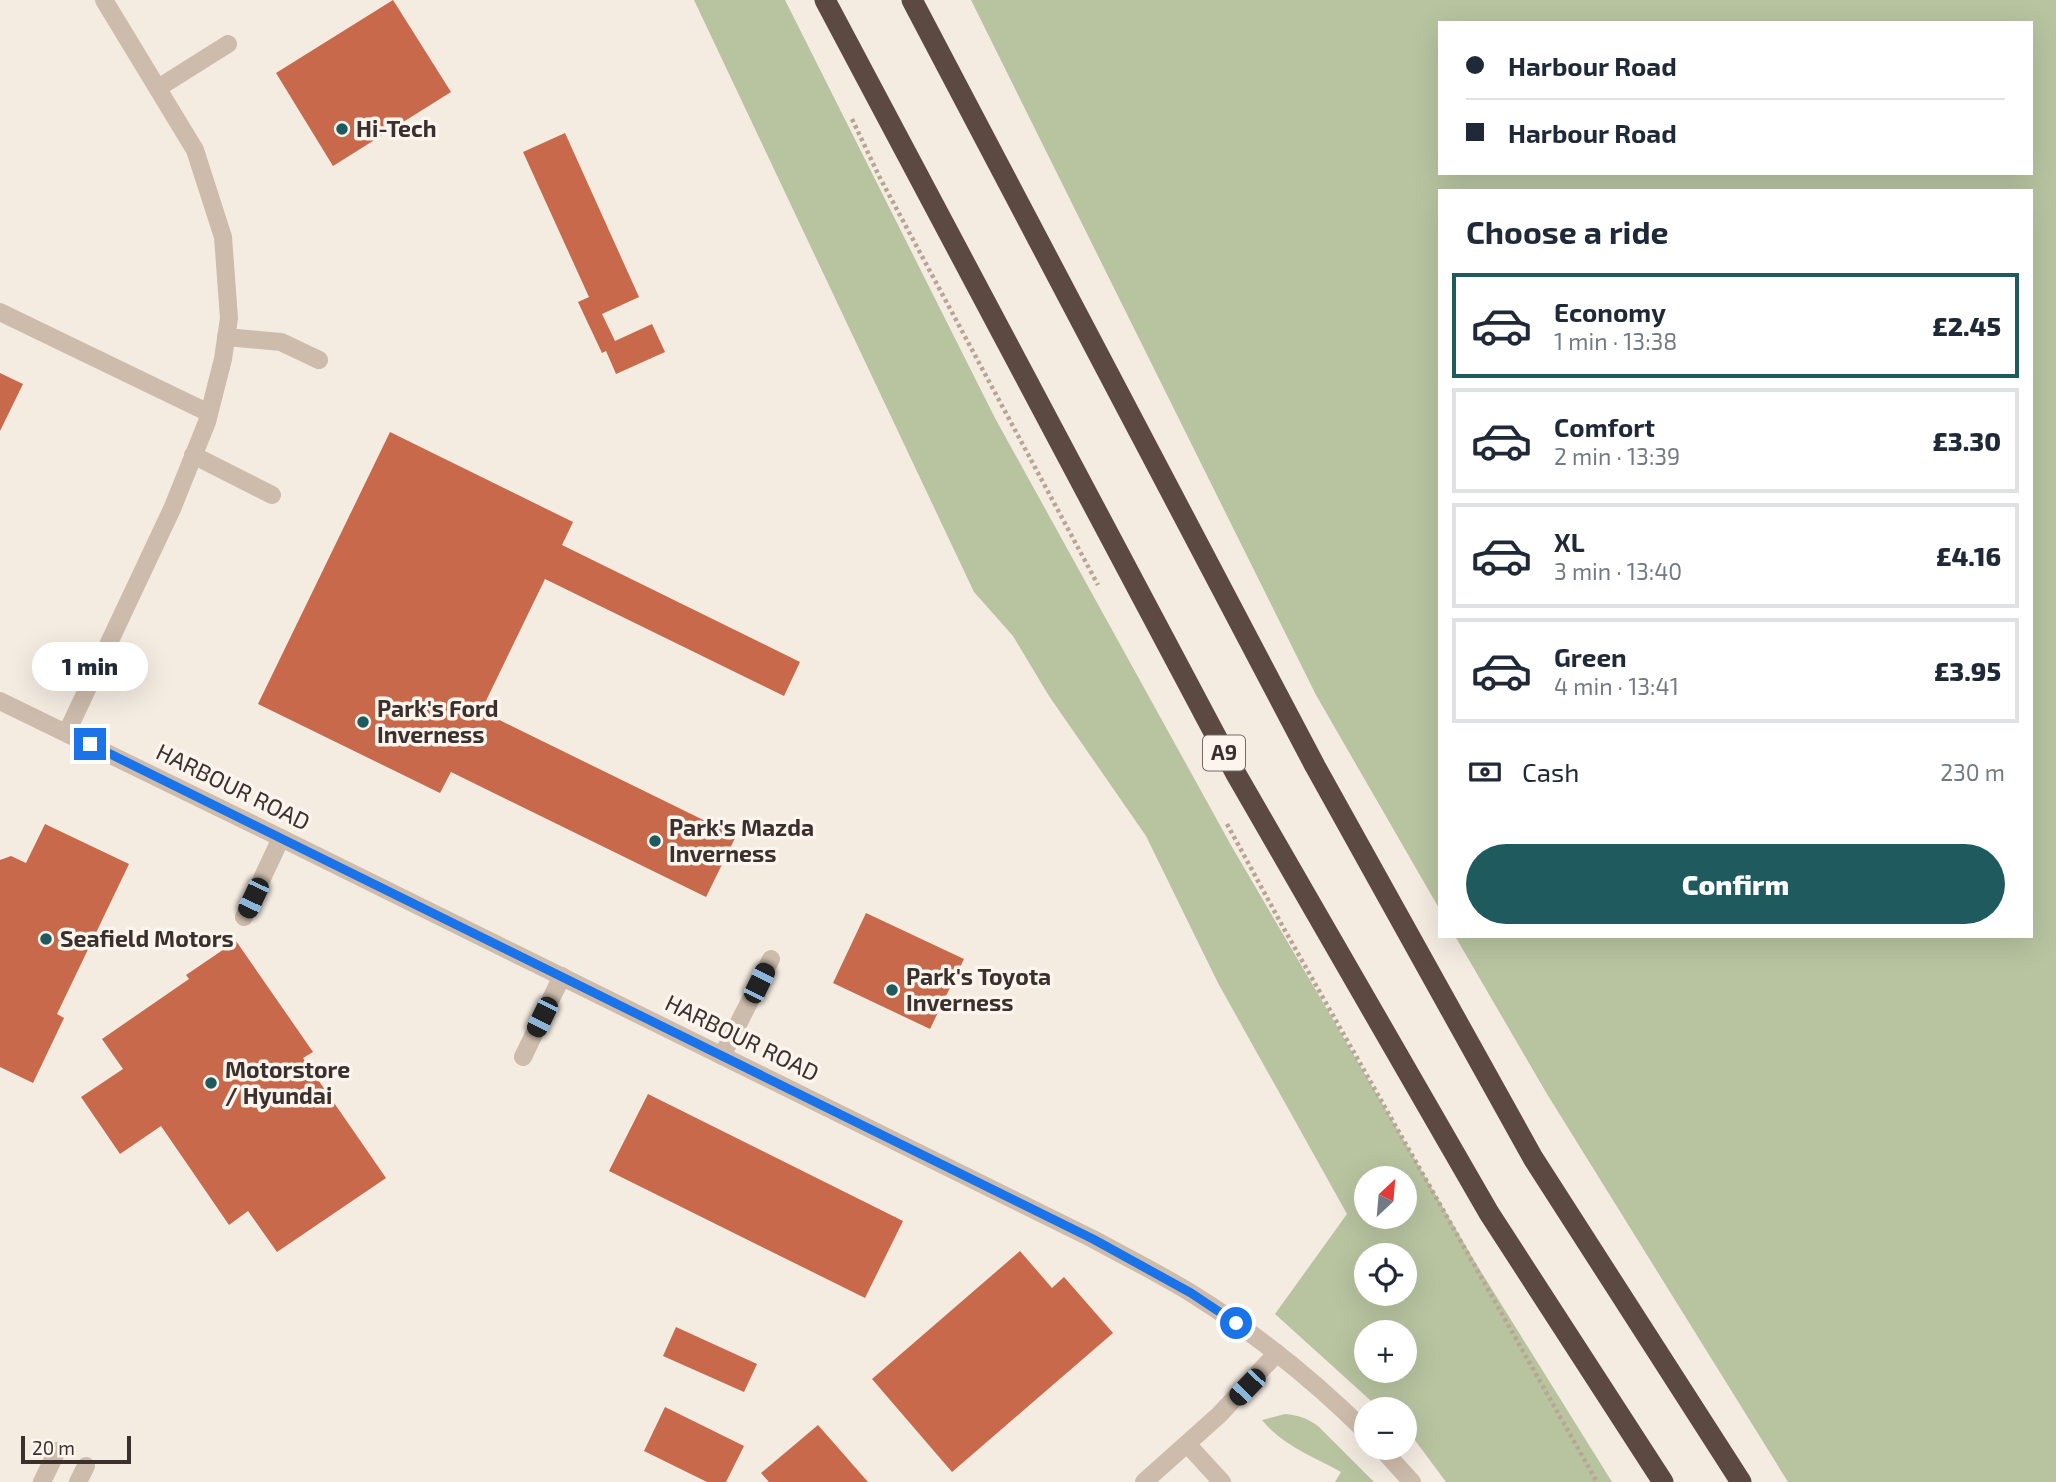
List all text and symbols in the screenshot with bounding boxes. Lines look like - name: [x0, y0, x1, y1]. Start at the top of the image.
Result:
- text: Harbour Road: [1508, 50, 1677, 81]
- place label: Hi-Tech: [356, 114, 437, 142]
- text: Harbour Road: [1508, 117, 1677, 148]
- marker: Hi-Tech: [334, 121, 350, 137]
- text: Choose a ride: [1466, 212, 1669, 250]
- icon: car: [1470, 294, 1533, 357]
- text: Economy: [1554, 296, 1666, 327]
- text: £2.45: [1932, 310, 2001, 341]
- text: 1 min · 13:38: [1554, 327, 1677, 355]
- icon: car: [1470, 409, 1533, 472]
- text: Comfort: [1554, 411, 1655, 442]
- text: £3.30: [1932, 425, 2001, 456]
- text: 2 min · 13:39: [1554, 442, 1680, 470]
- icon: car: [1470, 524, 1533, 587]
- text: XL: [1554, 526, 1585, 557]
- text: £4.16: [1936, 540, 2001, 571]
- text: 3 min · 13:40: [1554, 557, 1682, 585]
- icon: car: [1470, 639, 1533, 702]
- text: Green: [1554, 641, 1627, 672]
- callout: 1 min: [32, 642, 148, 692]
- text: 1 min: [62, 652, 118, 680]
- text: £3.95: [1934, 655, 2001, 686]
- text: 4 min · 13:41: [1554, 672, 1679, 700]
- place label: Park's Ford Inverness: [377, 694, 498, 748]
- marker: Park's Ford Inverness: [355, 714, 371, 730]
- route end: [74, 728, 106, 760]
- road number: A9: [1203, 736, 1245, 770]
- street label: HARBOUR ROAD: [152, 737, 315, 835]
- icon: cash: [1466, 753, 1504, 791]
- text: Cash: [1522, 756, 1579, 787]
- text: 230 m: [1940, 758, 2005, 786]
- place label: Park's Mazda Inverness: [669, 813, 814, 867]
- marker: Park's Mazda Inverness: [647, 833, 663, 849]
- button: Confirm: [1466, 844, 2005, 924]
- car: [235, 875, 272, 921]
- place label: Seafield Motors: [60, 924, 234, 952]
- marker: Seafield Motors: [38, 931, 54, 947]
- car: [741, 960, 778, 1006]
- place label: Park's Toyota Inverness: [906, 962, 1051, 1016]
- marker: Park's Toyota Inverness: [884, 982, 900, 998]
- street label: HARBOUR ROAD: [661, 988, 824, 1086]
- car: [524, 994, 561, 1040]
- place label: Motorstore / Hyundai: [225, 1055, 350, 1109]
- marker: Motorstore / Hyundai: [203, 1075, 219, 1091]
- north arrow: [1354, 1166, 1418, 1228]
- map controls: [1354, 1166, 1417, 1460]
- button: locate: [1354, 1243, 1417, 1306]
- route start: [1220, 1307, 1252, 1339]
- button: +: [1354, 1320, 1417, 1383]
- car: [1225, 1365, 1270, 1409]
- button: −: [1354, 1397, 1417, 1460]
- scale bar: [21, 1433, 131, 1465]
- text: 20 m: [32, 1436, 75, 1459]

